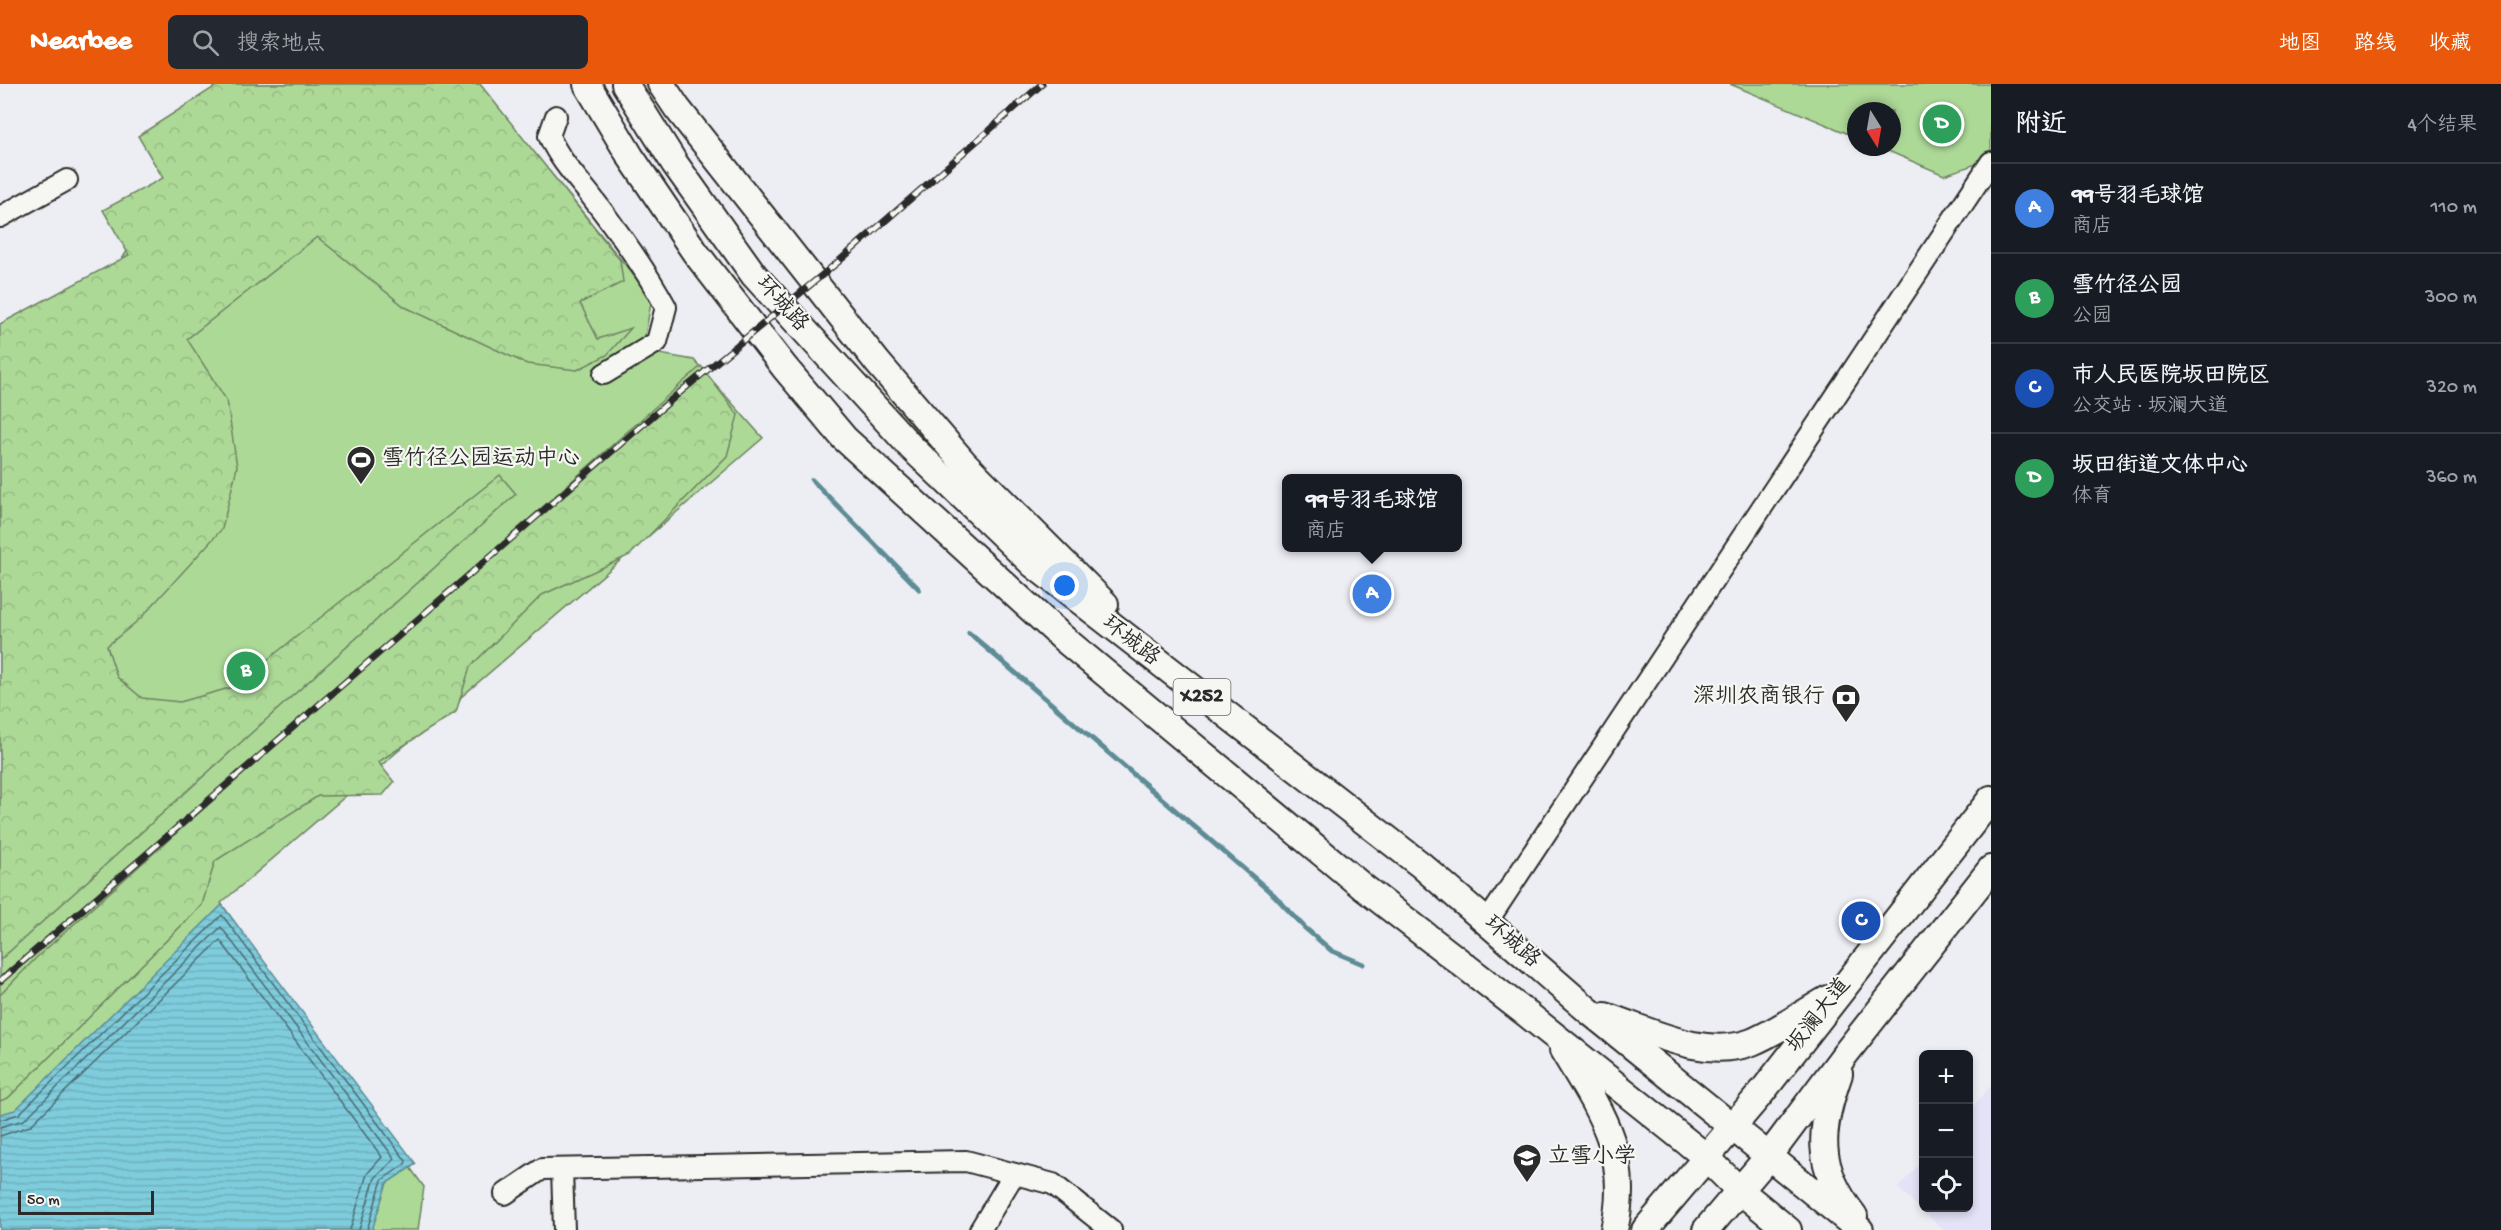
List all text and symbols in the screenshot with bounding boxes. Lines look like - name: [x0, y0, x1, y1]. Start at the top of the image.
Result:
- search box: [168, 15, 588, 69]
- text: Nearbee: [30, 26, 132, 59]
- icon: search: [189, 26, 222, 59]
- text: 搜索地点: [237, 32, 325, 58]
- text: 地图: [2279, 33, 2321, 58]
- text: 路线: [2354, 33, 2396, 58]
- text: 收藏: [2429, 33, 2471, 58]
- north arrow: [1847, 102, 1901, 156]
- pin: D: [1922, 102, 1962, 147]
- text: 附近: [2015, 111, 2067, 142]
- text: 4个结果: [2408, 115, 2477, 138]
- text: 99号羽毛球馆: [2072, 184, 2204, 210]
- text: A: [2029, 197, 2040, 220]
- text: 110 m: [2431, 197, 2477, 220]
- text: 商店: [2072, 216, 2112, 239]
- street label: 环城路: [749, 270, 814, 338]
- text: 雪竹径公园: [2072, 274, 2182, 300]
- text: B: [2029, 287, 2040, 310]
- text: 300 m: [2425, 287, 2477, 310]
- text: 公园: [2072, 306, 2112, 329]
- text: 市人民医院坂田院区: [2072, 364, 2270, 390]
- text: C: [2029, 377, 2040, 400]
- text: 320 m: [2427, 377, 2477, 400]
- text: 公交站 · 坂澜大道: [2072, 396, 2228, 419]
- sports icon: 雪竹径公园运动中心: [345, 444, 377, 486]
- place label: 雪竹径公园运动中心: [382, 445, 580, 473]
- text: 坂田街道文体中心: [2072, 454, 2248, 480]
- text: D: [2028, 467, 2041, 490]
- text: 360 m: [2426, 467, 2477, 490]
- popup: [1282, 474, 1462, 552]
- text: 体育: [2072, 486, 2112, 509]
- text: 99号羽毛球馆: [1306, 489, 1438, 515]
- text: 商店: [1306, 521, 1346, 544]
- your location: [1050, 571, 1079, 600]
- pin: A: [1352, 572, 1392, 616]
- street label: 环城路: [1096, 610, 1165, 673]
- pin: B: [226, 648, 266, 694]
- road number: X252: [1174, 679, 1230, 715]
- bank icon: 深圳农商银行: [1830, 682, 1862, 724]
- place label: 深圳农商银行: [1693, 684, 1825, 711]
- pin: C: [1842, 898, 1880, 944]
- street label: 环城路: [1478, 910, 1546, 974]
- street label: 坂澜大道: [1782, 973, 1857, 1059]
- map controls: [1919, 1050, 1973, 1212]
- button: +: [1919, 1050, 1973, 1104]
- button: −: [1919, 1104, 1973, 1158]
- school or university icon: 立雪小学: [1511, 1142, 1543, 1184]
- place label: 立雪小学: [1548, 1144, 1636, 1171]
- button: locate: [1919, 1158, 1973, 1212]
- scale bar: [18, 1188, 154, 1216]
- text: 50 m: [27, 1192, 60, 1211]

